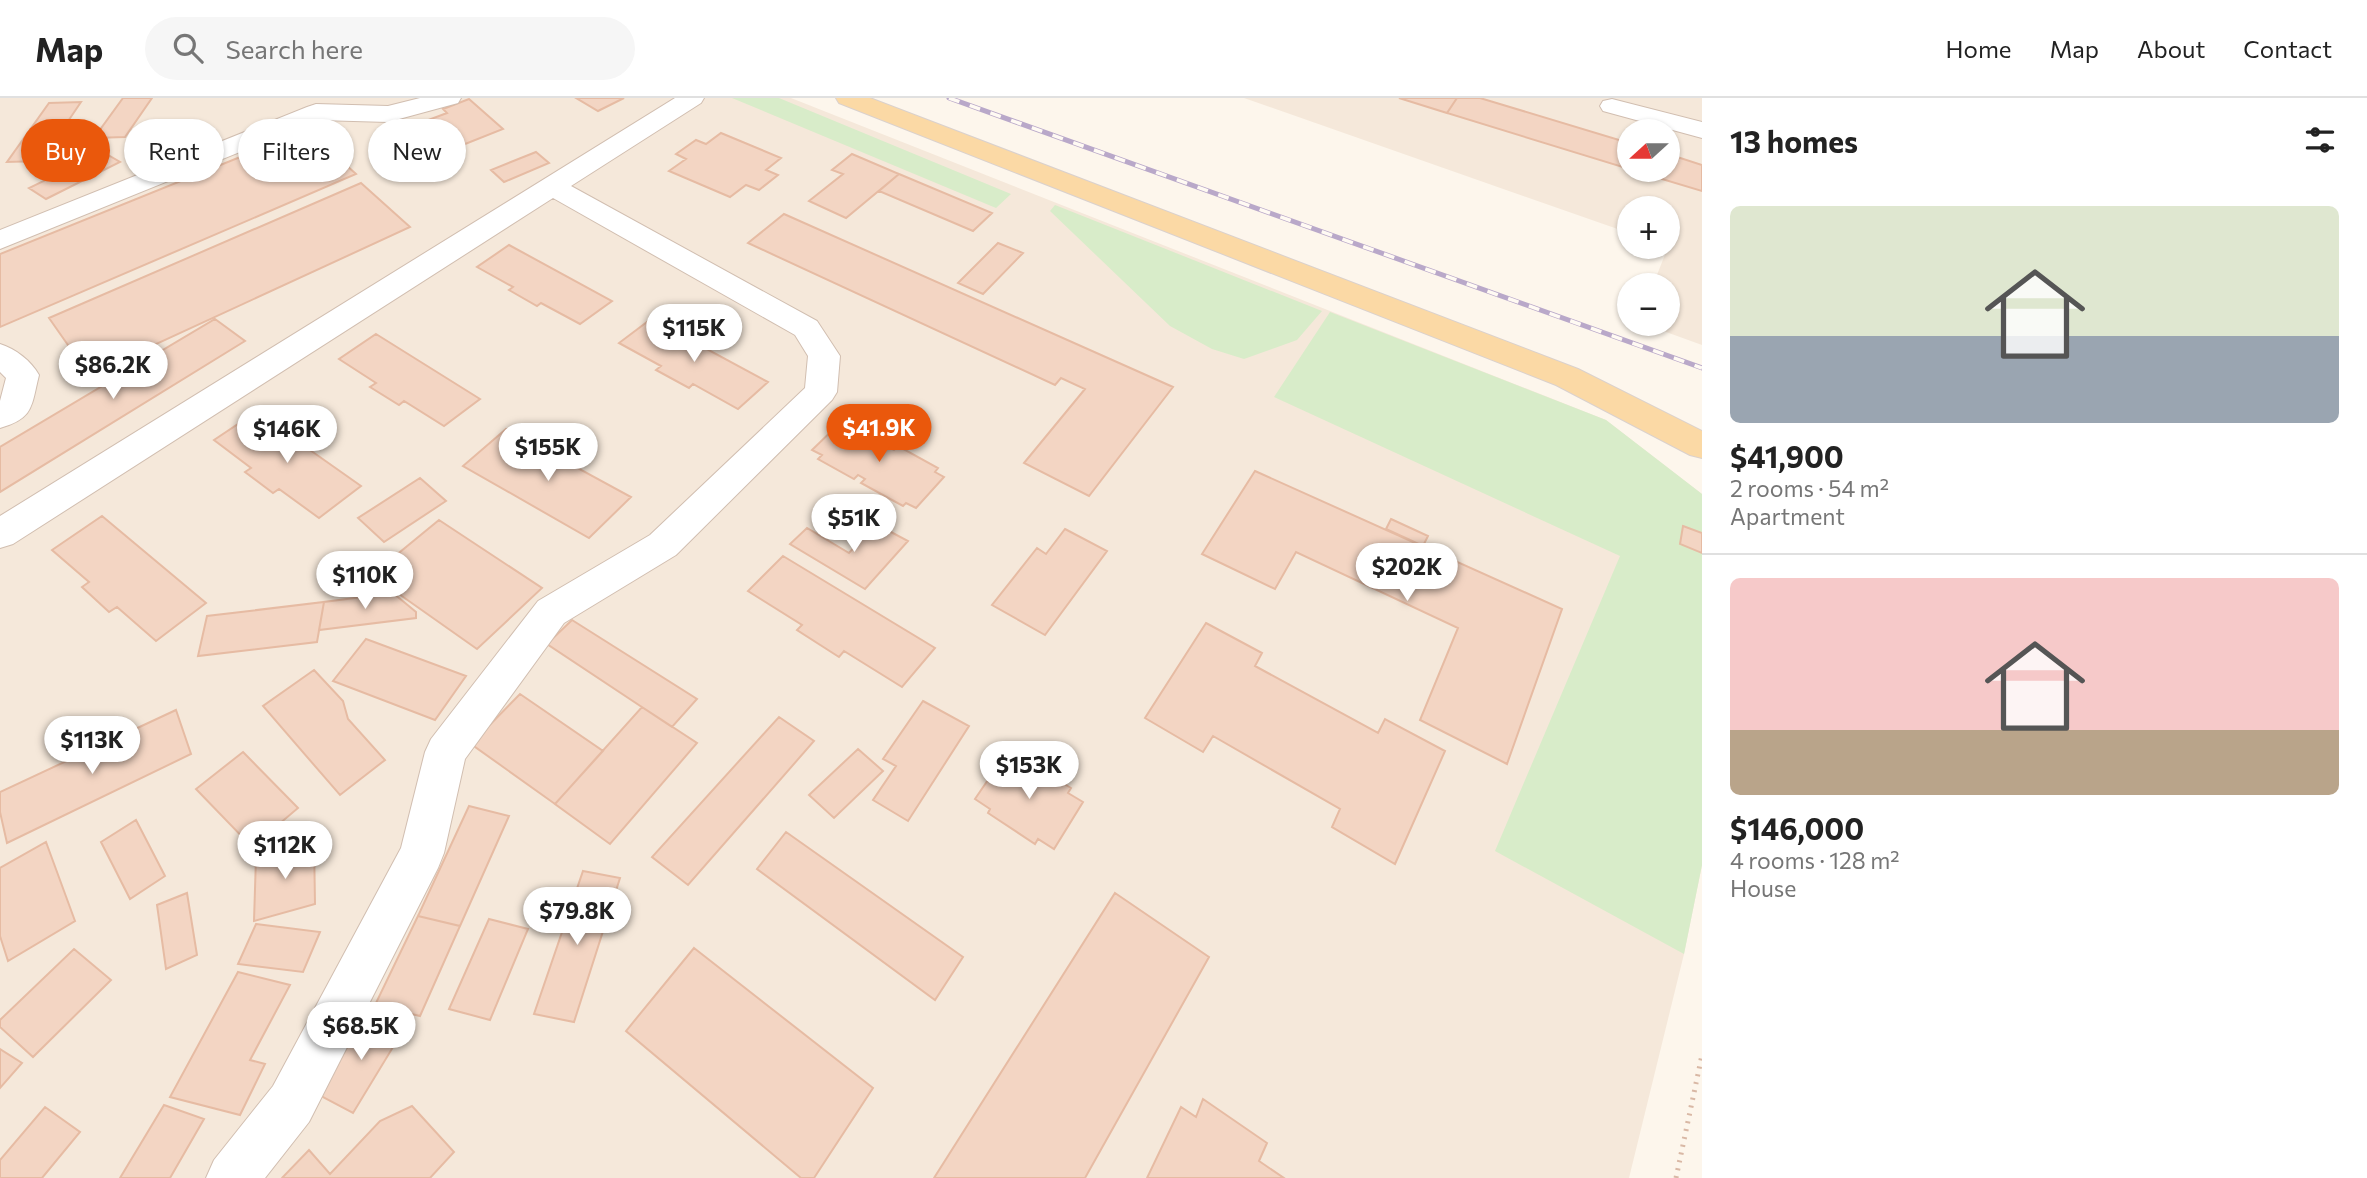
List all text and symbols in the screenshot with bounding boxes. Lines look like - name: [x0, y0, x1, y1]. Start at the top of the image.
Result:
- search box: [145, 17, 635, 80]
- text: Map: [35, 28, 103, 69]
- icon: search: [169, 29, 207, 67]
- text: Search here: [225, 33, 363, 64]
- text: Home: [1946, 34, 2012, 63]
- text: Map: [2050, 34, 2099, 63]
- text: About: [2137, 34, 2205, 63]
- text: Contact: [2243, 34, 2332, 63]
- chip: Buy: [21, 119, 110, 182]
- chip: Rent: [124, 119, 224, 182]
- chip: Filters: [238, 119, 354, 182]
- chip: New: [368, 119, 466, 182]
- north arrow: [1617, 119, 1680, 182]
- map controls: [1617, 119, 1680, 336]
- icon: filters: [2301, 121, 2339, 159]
- text: 13 homes: [1730, 122, 1858, 159]
- button: +: [1617, 196, 1680, 259]
- icon: home: [1972, 251, 2098, 377]
- button: −: [1617, 273, 1680, 336]
- pin: $115K: [645, 304, 743, 364]
- text: $115K: [662, 313, 726, 341]
- pin: $86.2K: [56, 342, 170, 401]
- text: $86.2K: [75, 350, 151, 378]
- pin: $41.9K: [822, 404, 936, 464]
- pin: $146K: [238, 406, 336, 465]
- text: $41.9K: [842, 413, 916, 441]
- text: $146K: [253, 414, 321, 442]
- pin: $155K: [499, 424, 597, 483]
- text: $155K: [515, 432, 581, 460]
- text: $41,900: [1730, 437, 1844, 474]
- text: 2 rooms · 54 m²: [1730, 474, 1889, 502]
- pin: $51K: [813, 494, 895, 554]
- text: Apartment: [1730, 502, 1845, 530]
- text: $51K: [827, 503, 881, 531]
- pin: $202K: [1358, 544, 1456, 603]
- pin: $110K: [316, 552, 414, 611]
- text: $202K: [1372, 552, 1442, 580]
- text: $110K: [332, 560, 398, 588]
- icon: home: [1972, 623, 2098, 749]
- pin: $113K: [43, 716, 141, 776]
- text: $113K: [60, 725, 124, 753]
- pin: $153K: [980, 742, 1078, 801]
- text: $153K: [996, 750, 1062, 778]
- text: $146,000: [1730, 809, 1864, 846]
- pin: $112K: [236, 822, 334, 881]
- text: $112K: [253, 830, 317, 858]
- text: 4 rooms · 128 m²: [1730, 846, 1899, 874]
- text: House: [1730, 874, 1796, 902]
- pin: $79.8K: [520, 888, 634, 947]
- text: $79.8K: [539, 896, 615, 924]
- pin: $68.5K: [304, 1002, 418, 1062]
- text: $68.5K: [323, 1011, 399, 1039]

